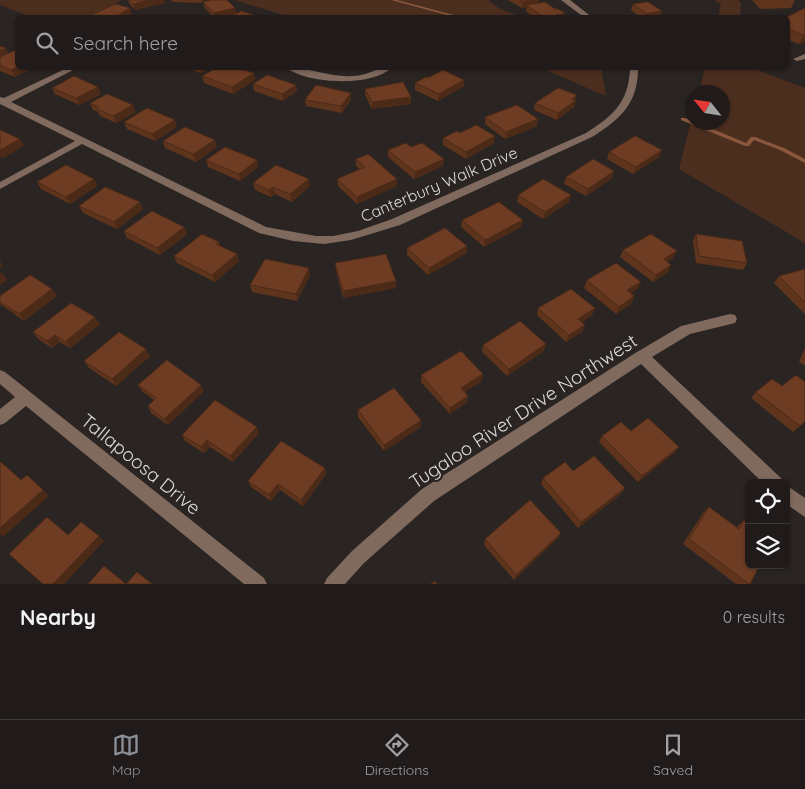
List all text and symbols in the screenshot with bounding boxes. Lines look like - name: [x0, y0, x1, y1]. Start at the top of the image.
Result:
- search box: [15, 15, 790, 70]
- icon: search: [33, 29, 61, 57]
- text: Search here: [73, 31, 178, 55]
- north arrow: [685, 85, 730, 130]
- street label: Canterbury Walk Drive: [358, 142, 520, 226]
- street label: Tugaloo River Drive Northwest: [405, 328, 641, 494]
- street label: Tallapoosa Drive: [76, 408, 206, 520]
- map controls: [745, 479, 790, 569]
- button: locate: [745, 479, 790, 524]
- button: layers: [745, 524, 790, 569]
- text: Nearby: [20, 604, 96, 630]
- text: 0 results: [723, 607, 785, 627]
- tab: Map: [112, 731, 141, 779]
- tab: Directions: [365, 731, 429, 779]
- tab: Saved: [653, 731, 693, 779]

